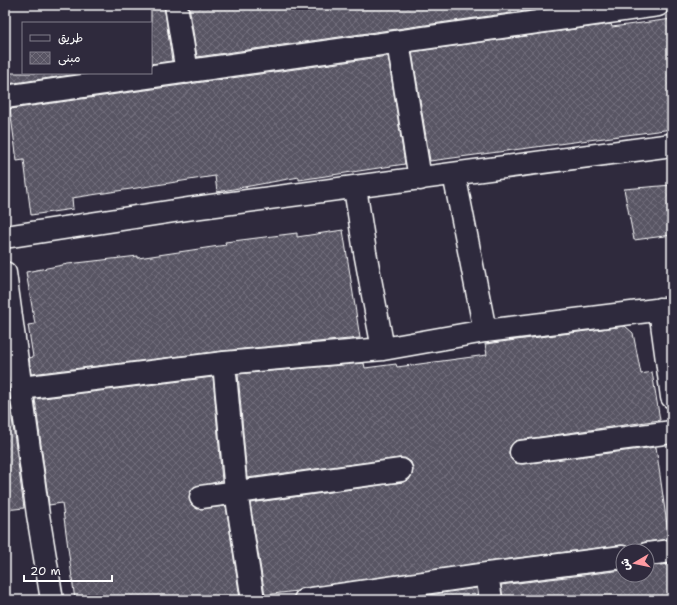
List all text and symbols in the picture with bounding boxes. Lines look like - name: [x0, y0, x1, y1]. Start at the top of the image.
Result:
- legend: [22, 22, 152, 74]
- text: طريق: [58, 30, 83, 46]
- text: مبنى: [58, 50, 81, 66]
- north arrow: [615, 543, 655, 583]
- scale bar: [24, 557, 112, 583]
- text: ش: [617, 557, 634, 572]
- text: 20 m: [30, 563, 61, 579]

